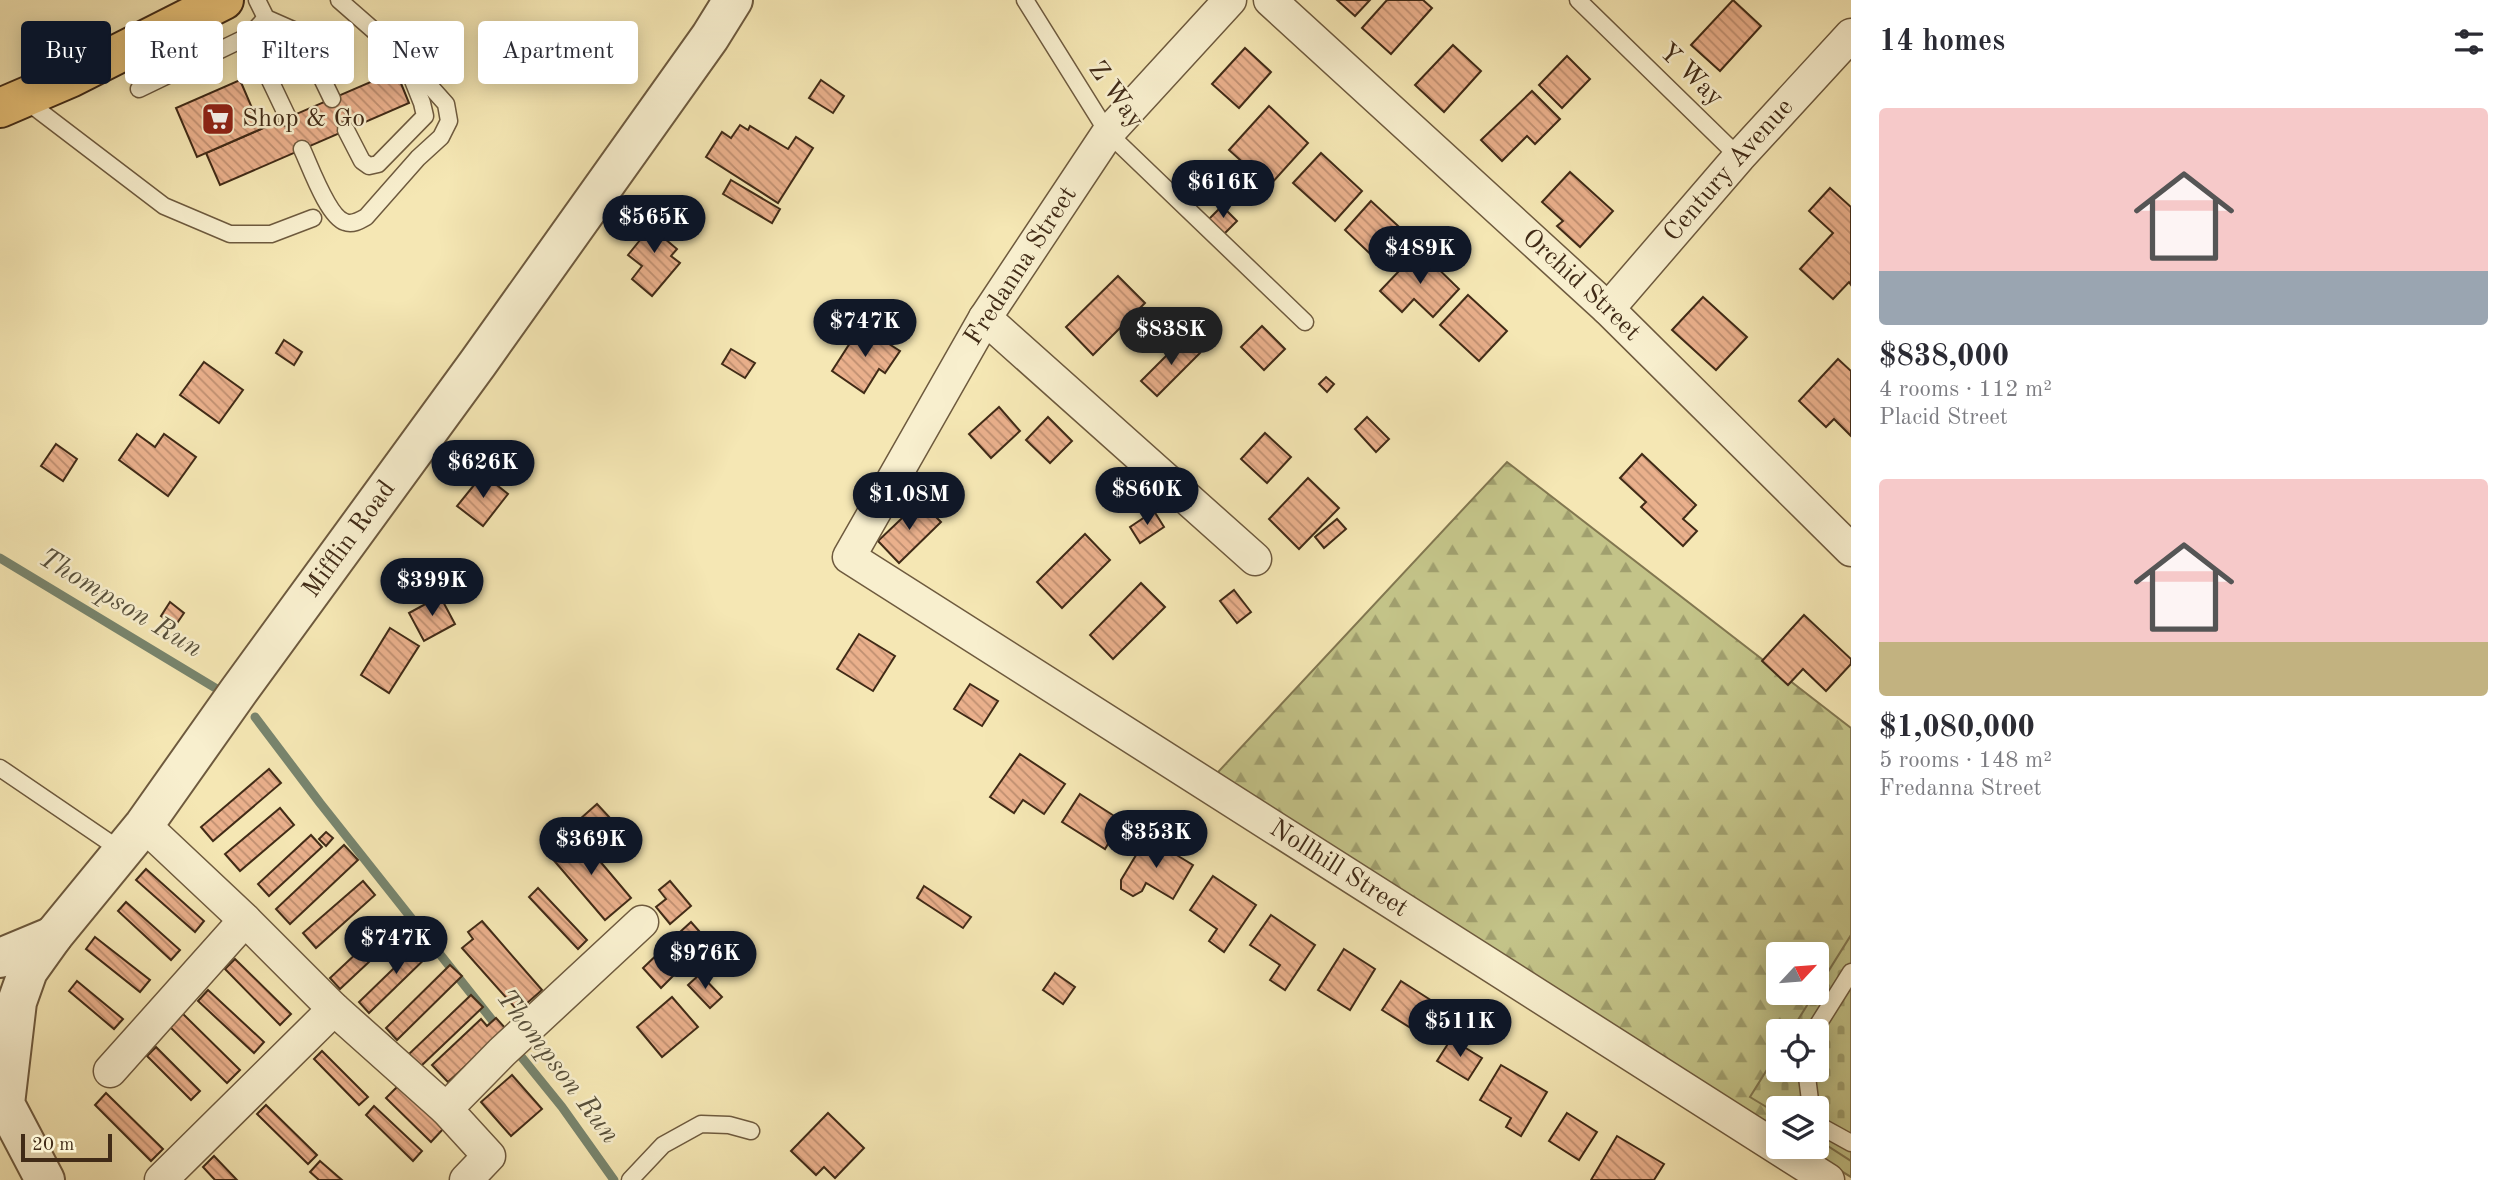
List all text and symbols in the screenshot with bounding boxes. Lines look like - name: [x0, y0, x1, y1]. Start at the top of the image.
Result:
- chip: Buy: [21, 21, 111, 84]
- chip: Rent: [125, 21, 223, 84]
- chip: Filters: [237, 21, 354, 84]
- chip: New: [368, 21, 464, 84]
- chip: Apartment: [478, 21, 638, 84]
- icon: filters: [2450, 23, 2488, 61]
- text: 14 homes: [1879, 27, 2005, 57]
- street label: Y Way: [1654, 39, 1728, 112]
- street label: Z Way: [1083, 57, 1149, 134]
- street label: Century Avenue: [1659, 94, 1798, 247]
- supermarket icon: Shop & Go: [199, 100, 237, 138]
- place label: Shop & Go: [242, 106, 365, 132]
- icon: home: [2121, 153, 2247, 279]
- pin: $616K: [1174, 160, 1272, 220]
- text: $616K: [1187, 171, 1259, 194]
- street label: Fredanna Street: [960, 182, 1082, 350]
- pin: $565K: [605, 196, 703, 255]
- text: $565K: [618, 206, 690, 229]
- street label: Orchid Street: [1517, 224, 1645, 346]
- pin: $489K: [1371, 226, 1469, 286]
- text: $489K: [1384, 237, 1456, 260]
- pin: $747K: [816, 300, 914, 359]
- pin: $838K: [1122, 308, 1220, 367]
- text: $747K: [829, 310, 901, 333]
- text: $838K: [1135, 318, 1207, 341]
- text: $838,000: [1879, 342, 2009, 372]
- text: 4 rooms · 112 m²: [1879, 378, 2052, 401]
- text: Placid Street: [1879, 406, 2008, 429]
- pin: $626K: [434, 440, 532, 500]
- text: $626K: [447, 451, 519, 474]
- pin: $860K: [1098, 468, 1196, 527]
- pin: $1.08M: [852, 472, 966, 532]
- street label: Mifflin Road: [298, 476, 400, 602]
- text: $860K: [1111, 478, 1183, 501]
- text: $1.08M: [869, 483, 949, 506]
- icon: home: [2121, 524, 2247, 650]
- water label: Thompson Run: [33, 544, 207, 664]
- pin: $399K: [383, 558, 481, 618]
- text: $399K: [396, 569, 468, 592]
- text: $1,080,000: [1879, 713, 2035, 743]
- text: 5 rooms · 148 m²: [1879, 749, 2052, 772]
- text: Fredanna Street: [1879, 777, 2042, 800]
- pin: $353K: [1107, 810, 1205, 870]
- street label: Nollhill Street: [1265, 815, 1412, 922]
- pin: $369K: [542, 818, 640, 877]
- text: $353K: [1120, 821, 1192, 844]
- text: $369K: [555, 828, 627, 851]
- pin: $747K: [347, 916, 445, 976]
- text: $747K: [360, 927, 432, 950]
- pin: $976K: [656, 932, 754, 991]
- text: $976K: [669, 942, 741, 965]
- north arrow: [1766, 942, 1829, 1004]
- map controls: [1766, 942, 1829, 1159]
- water label: Thompson Run: [490, 985, 624, 1149]
- pin: $511K: [1411, 1000, 1509, 1059]
- text: $511K: [1424, 1010, 1496, 1033]
- button: locate: [1766, 1019, 1829, 1082]
- button: layers: [1766, 1096, 1829, 1159]
- scale bar: [21, 1131, 112, 1163]
- text: 20 m: [32, 1136, 74, 1155]

